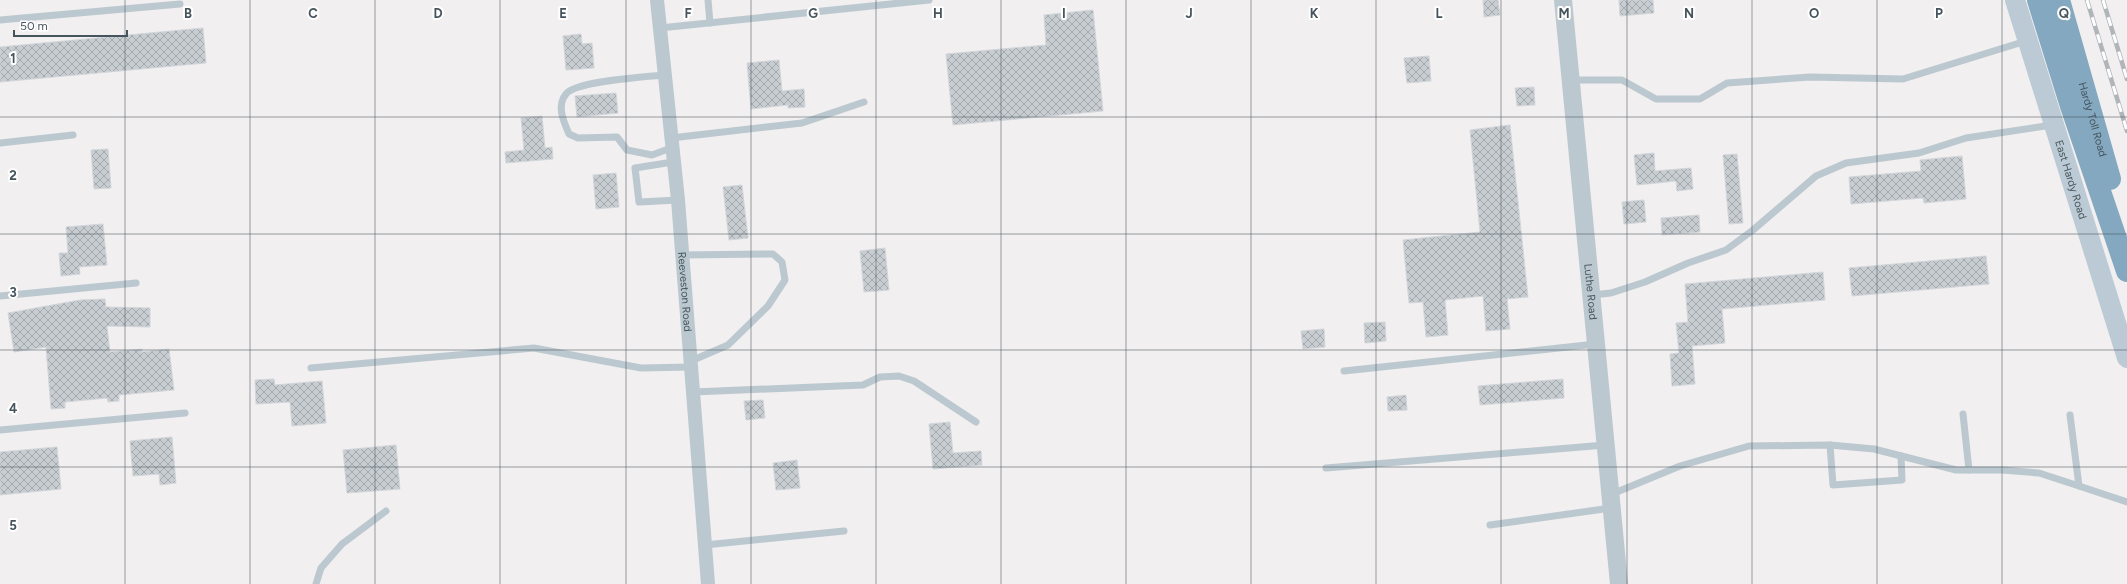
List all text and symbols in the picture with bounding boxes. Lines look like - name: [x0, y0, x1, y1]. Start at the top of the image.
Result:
- text: B: [184, 6, 192, 21]
- text: C: [308, 6, 318, 21]
- text: D: [433, 6, 443, 21]
- text: E: [559, 6, 567, 21]
- text: F: [684, 6, 692, 21]
- text: G: [808, 6, 818, 21]
- text: H: [933, 6, 943, 21]
- text: I: [1062, 6, 1066, 21]
- text: J: [1185, 6, 1193, 21]
- text: K: [1310, 6, 1319, 21]
- text: L: [1436, 6, 1443, 21]
- text: M: [1558, 6, 1570, 21]
- text: N: [1684, 6, 1694, 21]
- text: O: [1809, 6, 1819, 21]
- text: P: [1935, 6, 1943, 21]
- text: Q: [2059, 6, 2069, 21]
- scale bar: [14, 12, 127, 38]
- text: 50 m: [20, 19, 48, 33]
- text: 1: [10, 51, 16, 66]
- street label: Hardy Toll Road: [2076, 80, 2109, 158]
- street label: East Hardy Road: [2052, 138, 2089, 221]
- text: 2: [9, 168, 17, 183]
- street label: Reeveston Road: [675, 251, 694, 332]
- street label: Luthe Road: [1581, 263, 1600, 320]
- text: 3: [9, 285, 17, 300]
- text: 4: [9, 401, 17, 416]
- text: 5: [9, 518, 17, 533]

